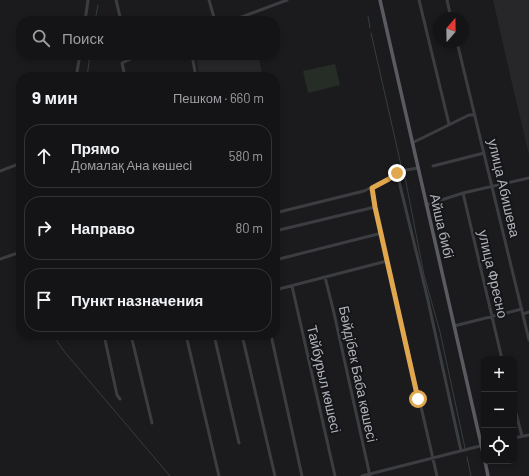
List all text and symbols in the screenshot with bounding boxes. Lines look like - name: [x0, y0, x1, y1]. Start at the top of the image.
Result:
- north arrow: [433, 12, 469, 48]
- search box: [16, 16, 280, 60]
- icon: search: [30, 27, 52, 49]
- text: Поиск: [62, 29, 104, 47]
- text: 9 мин: [32, 87, 78, 107]
- text: Пешком · 660 m: [173, 90, 264, 106]
- street label: улица Абишева: [485, 137, 524, 239]
- text: Прямо: [71, 139, 120, 157]
- icon: ahead: [33, 145, 55, 167]
- text: 580 m: [229, 148, 263, 164]
- text: Домалақ Ана көшесі: [71, 157, 192, 173]
- route end: [388, 164, 406, 182]
- street label: Айша бибі: [427, 192, 458, 260]
- icon: right: [33, 217, 55, 239]
- text: Направо: [71, 219, 135, 237]
- text: 80 m: [236, 220, 263, 236]
- street label: улица Фресно: [475, 228, 512, 320]
- icon: arrive: [33, 289, 55, 311]
- text: Пункт назначения: [71, 291, 203, 309]
- street label: Бәйдібек Баба көшесі: [336, 304, 381, 444]
- street label: Тайбурыл көшесі: [304, 323, 345, 434]
- map controls: [481, 356, 517, 464]
- button: +: [481, 356, 517, 392]
- route start: [409, 390, 427, 408]
- button: −: [481, 392, 517, 428]
- button: locate: [481, 428, 517, 464]

